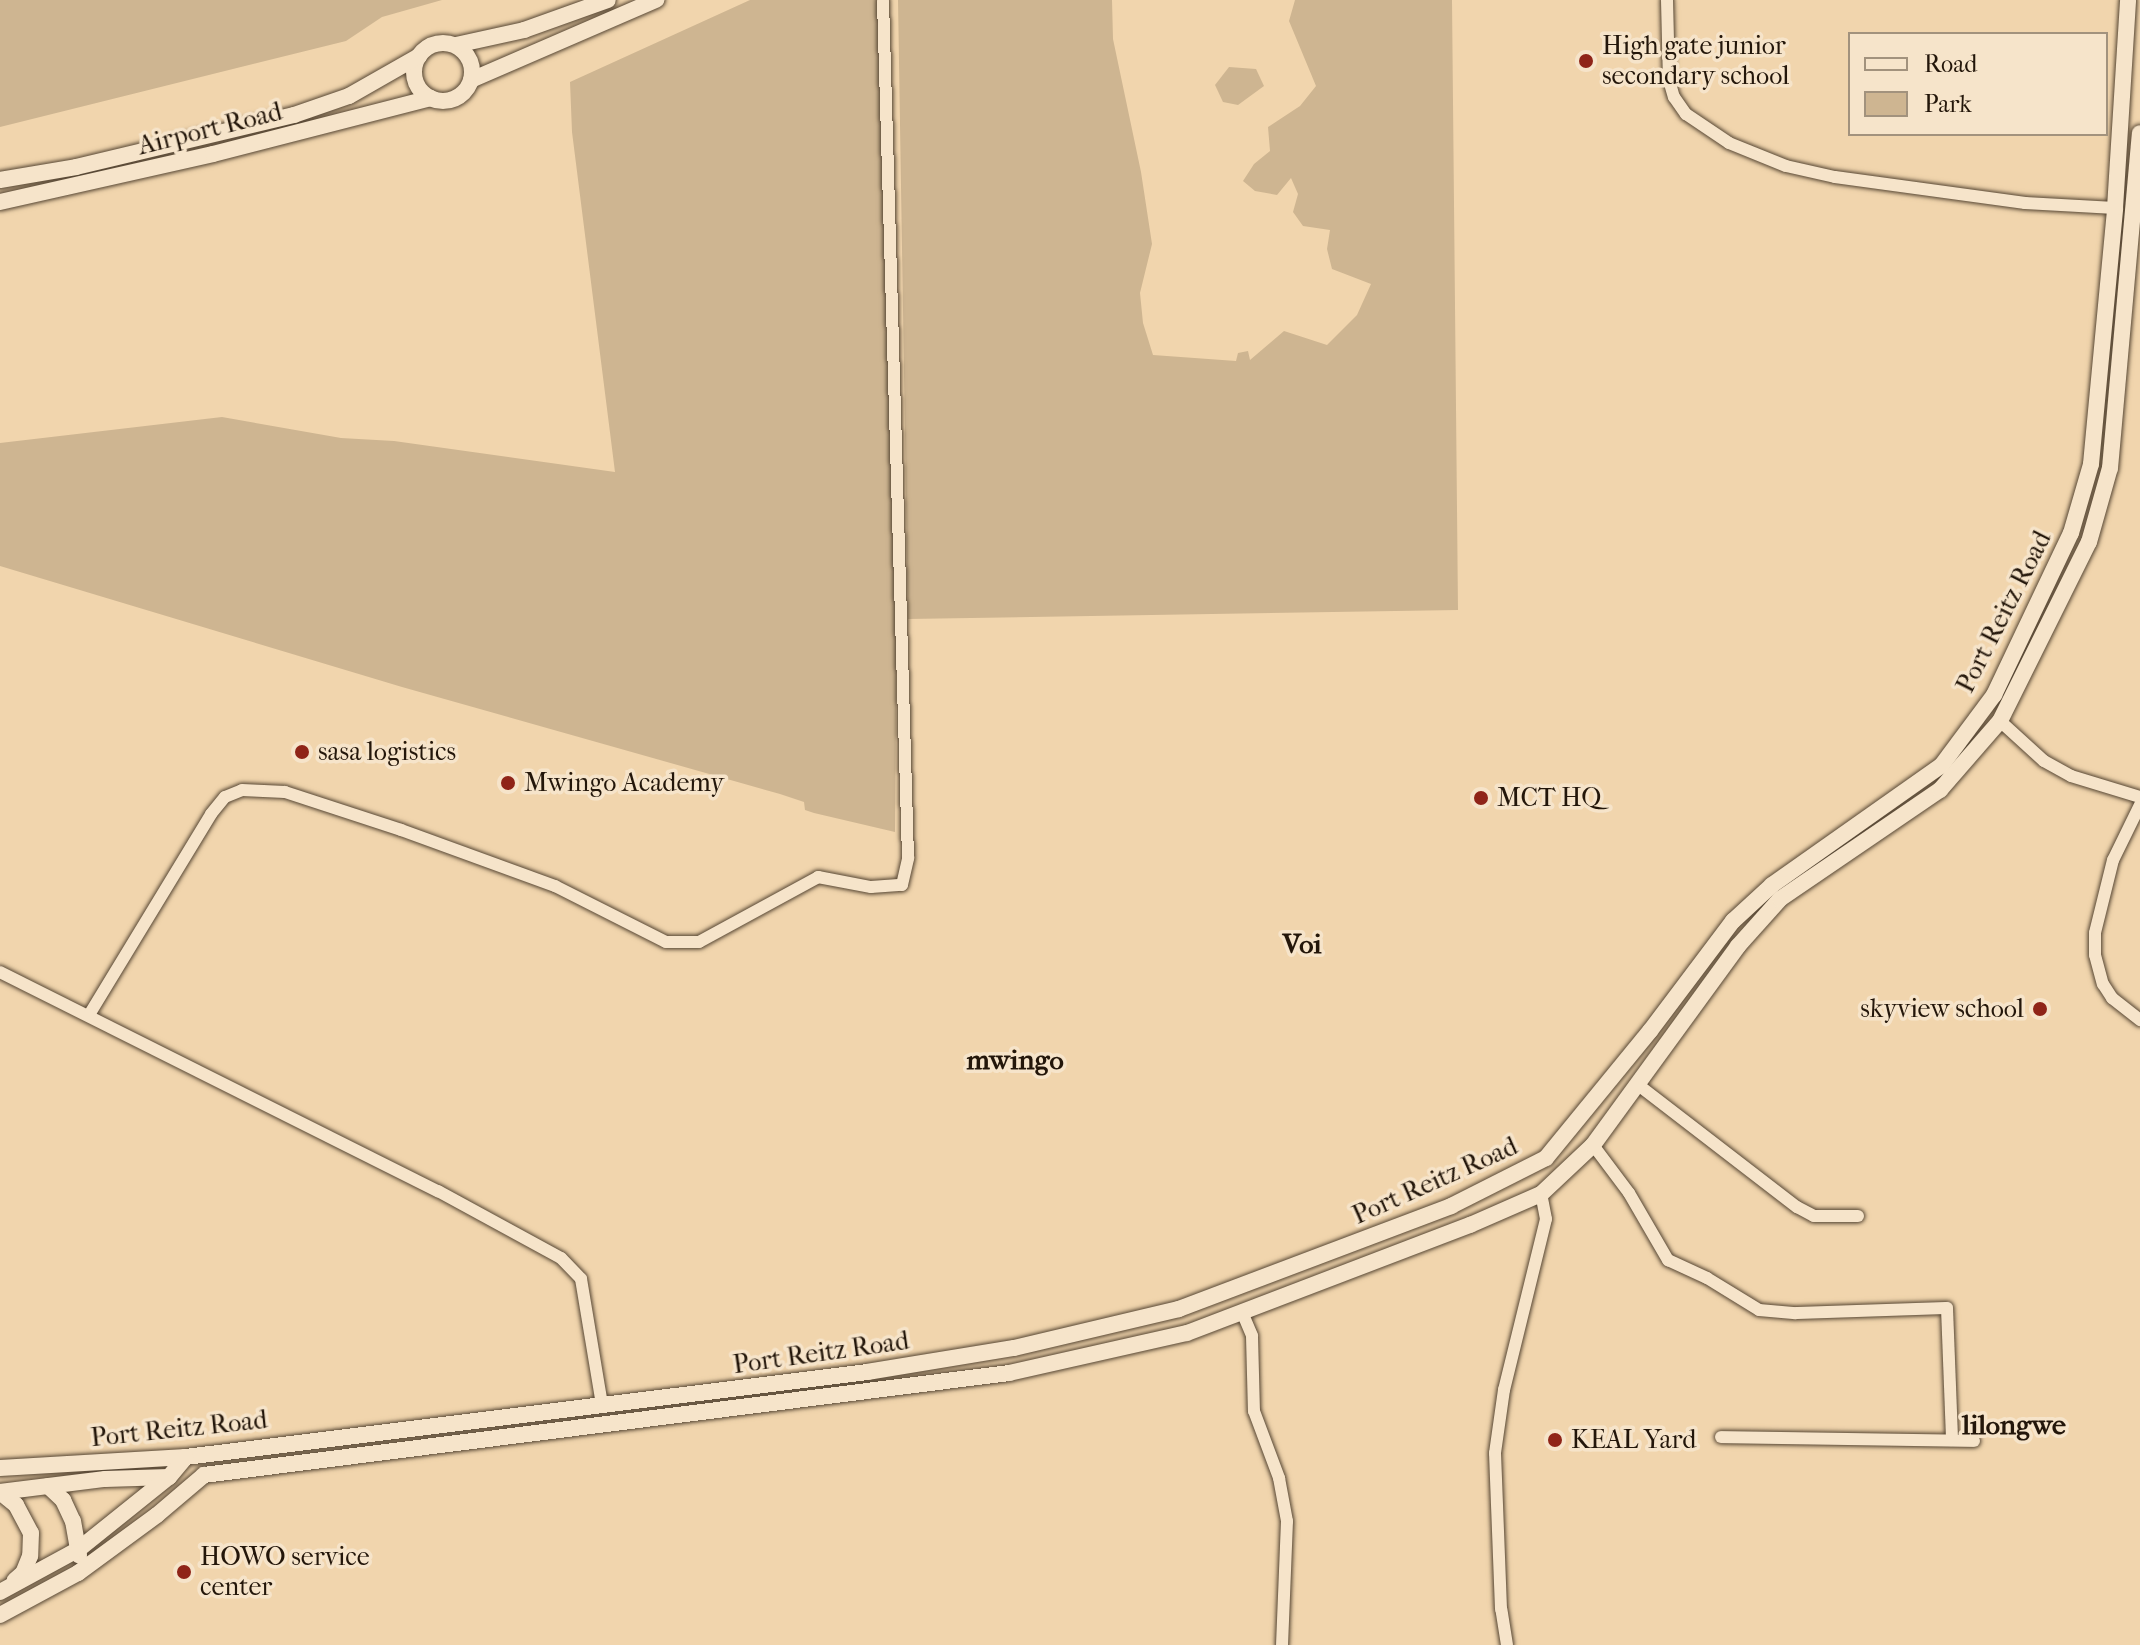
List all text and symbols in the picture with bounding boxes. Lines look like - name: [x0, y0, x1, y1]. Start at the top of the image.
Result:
- place label: High gate junior secondary school: [1602, 30, 1789, 92]
- legend: [1848, 32, 2108, 136]
- text: Road: [1924, 50, 1977, 78]
- marker: High gate junior secondary school: [1577, 52, 1595, 70]
- text: Park: [1924, 90, 1972, 118]
- street label: Airport Road: [135, 96, 285, 162]
- street label: Port Reitz Road: [1950, 526, 2058, 698]
- place label: sasa logistics: [318, 736, 456, 768]
- marker: sasa logistics: [293, 743, 311, 761]
- place label: Mwingo Academy: [524, 767, 724, 799]
- marker: Mwingo Academy: [499, 774, 517, 792]
- place label: MCT HQ: [1497, 782, 1601, 814]
- marker: MCT HQ: [1472, 789, 1490, 807]
- district label: Voi: [1283, 927, 1321, 961]
- place label: skyview school: [1860, 993, 2024, 1025]
- marker: skyview school: [2031, 1000, 2049, 1018]
- district label: mwingo: [966, 1043, 1064, 1077]
- street label: Port Reitz Road: [1348, 1131, 1522, 1231]
- street label: Port Reitz Road: [731, 1325, 911, 1381]
- street label: Port Reitz Road: [89, 1404, 269, 1454]
- district label: lilongwe: [1962, 1408, 2066, 1442]
- place label: KEAL Yard: [1571, 1424, 1696, 1456]
- marker: KEAL Yard: [1546, 1431, 1564, 1449]
- place label: HOWO service center: [200, 1541, 370, 1602]
- marker: HOWO service center: [175, 1563, 193, 1581]

